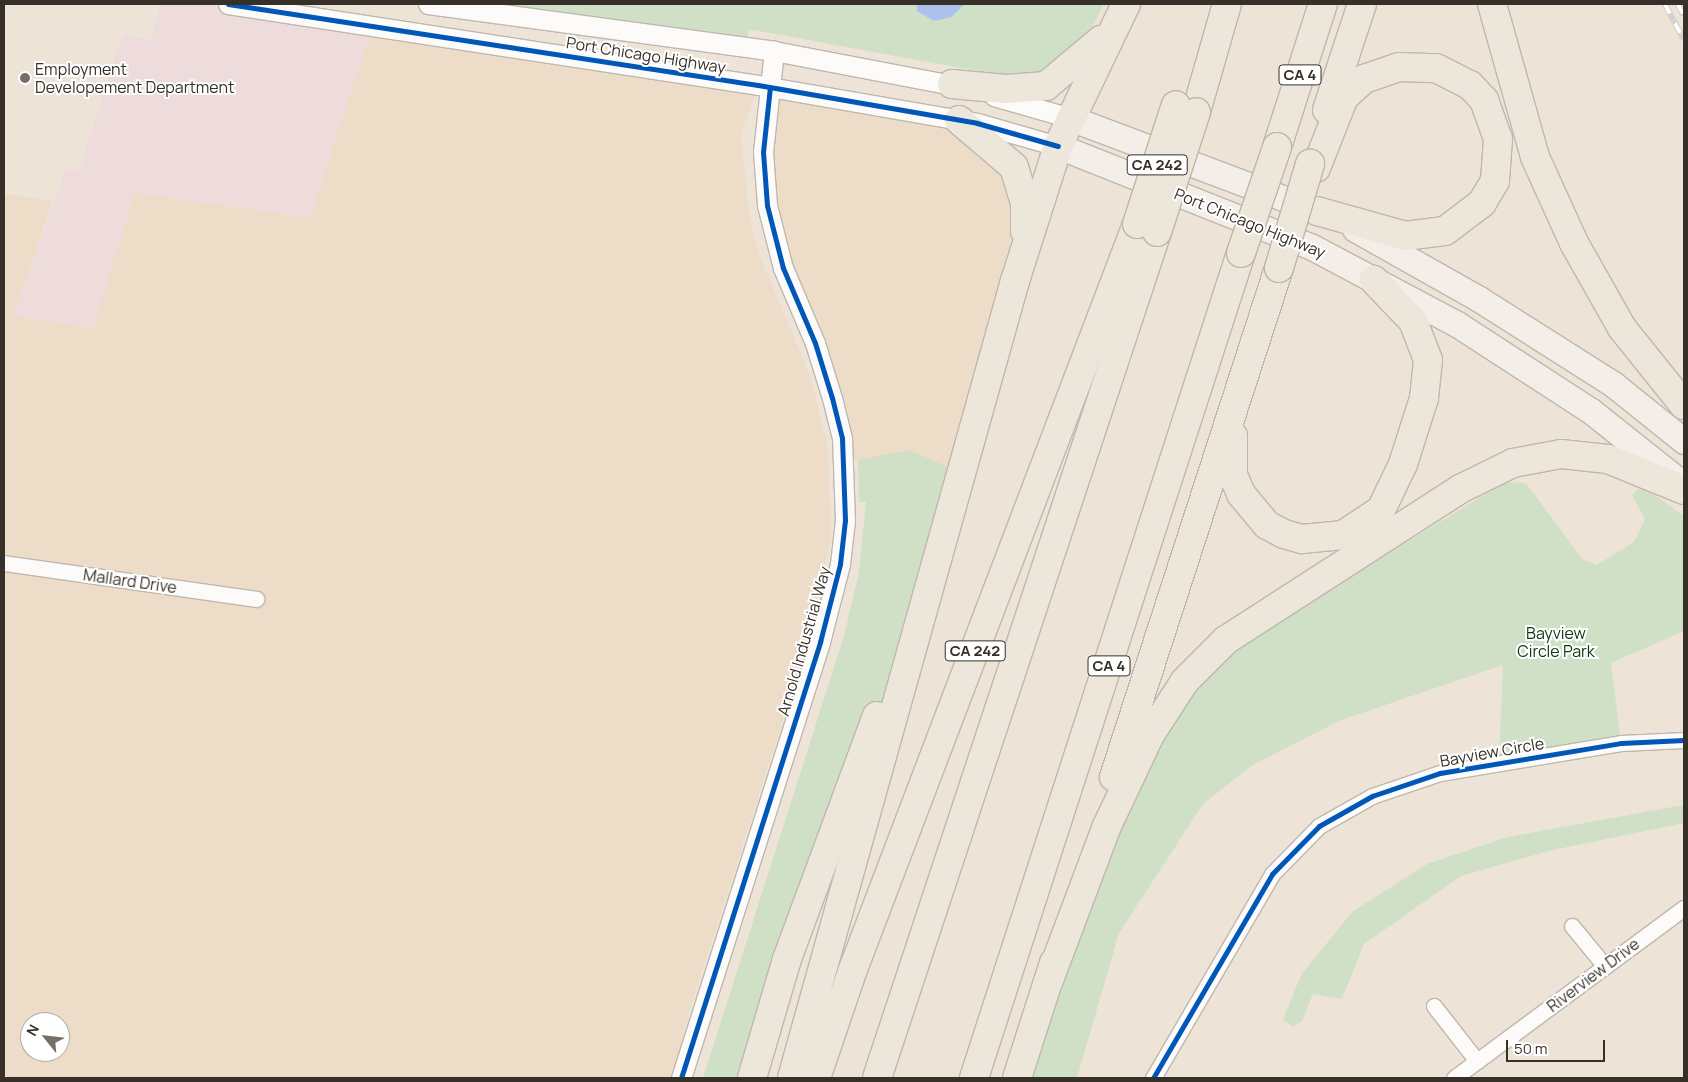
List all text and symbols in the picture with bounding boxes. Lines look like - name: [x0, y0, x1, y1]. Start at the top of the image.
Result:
- street label: Port Chicago Highway: [565, 33, 727, 77]
- place label: Employment Developement Department: [35, 59, 234, 97]
- road number: CA 4: [1278, 62, 1322, 88]
- marker: Employment Developement Department: [19, 72, 31, 84]
- road number: CA 242: [1126, 152, 1188, 178]
- street label: Port Chicago Highway: [1172, 184, 1328, 262]
- street label: Arnold Industrial Way: [773, 564, 835, 718]
- street label: Mallard Drive: [82, 565, 178, 597]
- park label: Bayview Circle Park: [1517, 623, 1595, 661]
- road number: CA 242: [944, 638, 1006, 664]
- road number: CA 4: [1086, 654, 1132, 678]
- street label: Bayview Circle: [1438, 733, 1546, 771]
- street label: Riverview Drive: [1543, 934, 1643, 1016]
- north arrow: [20, 1012, 70, 1062]
- text: N: [22, 1021, 43, 1039]
- scale bar: [1508, 1030, 1607, 1062]
- text: 50 m: [1514, 1038, 1548, 1059]

